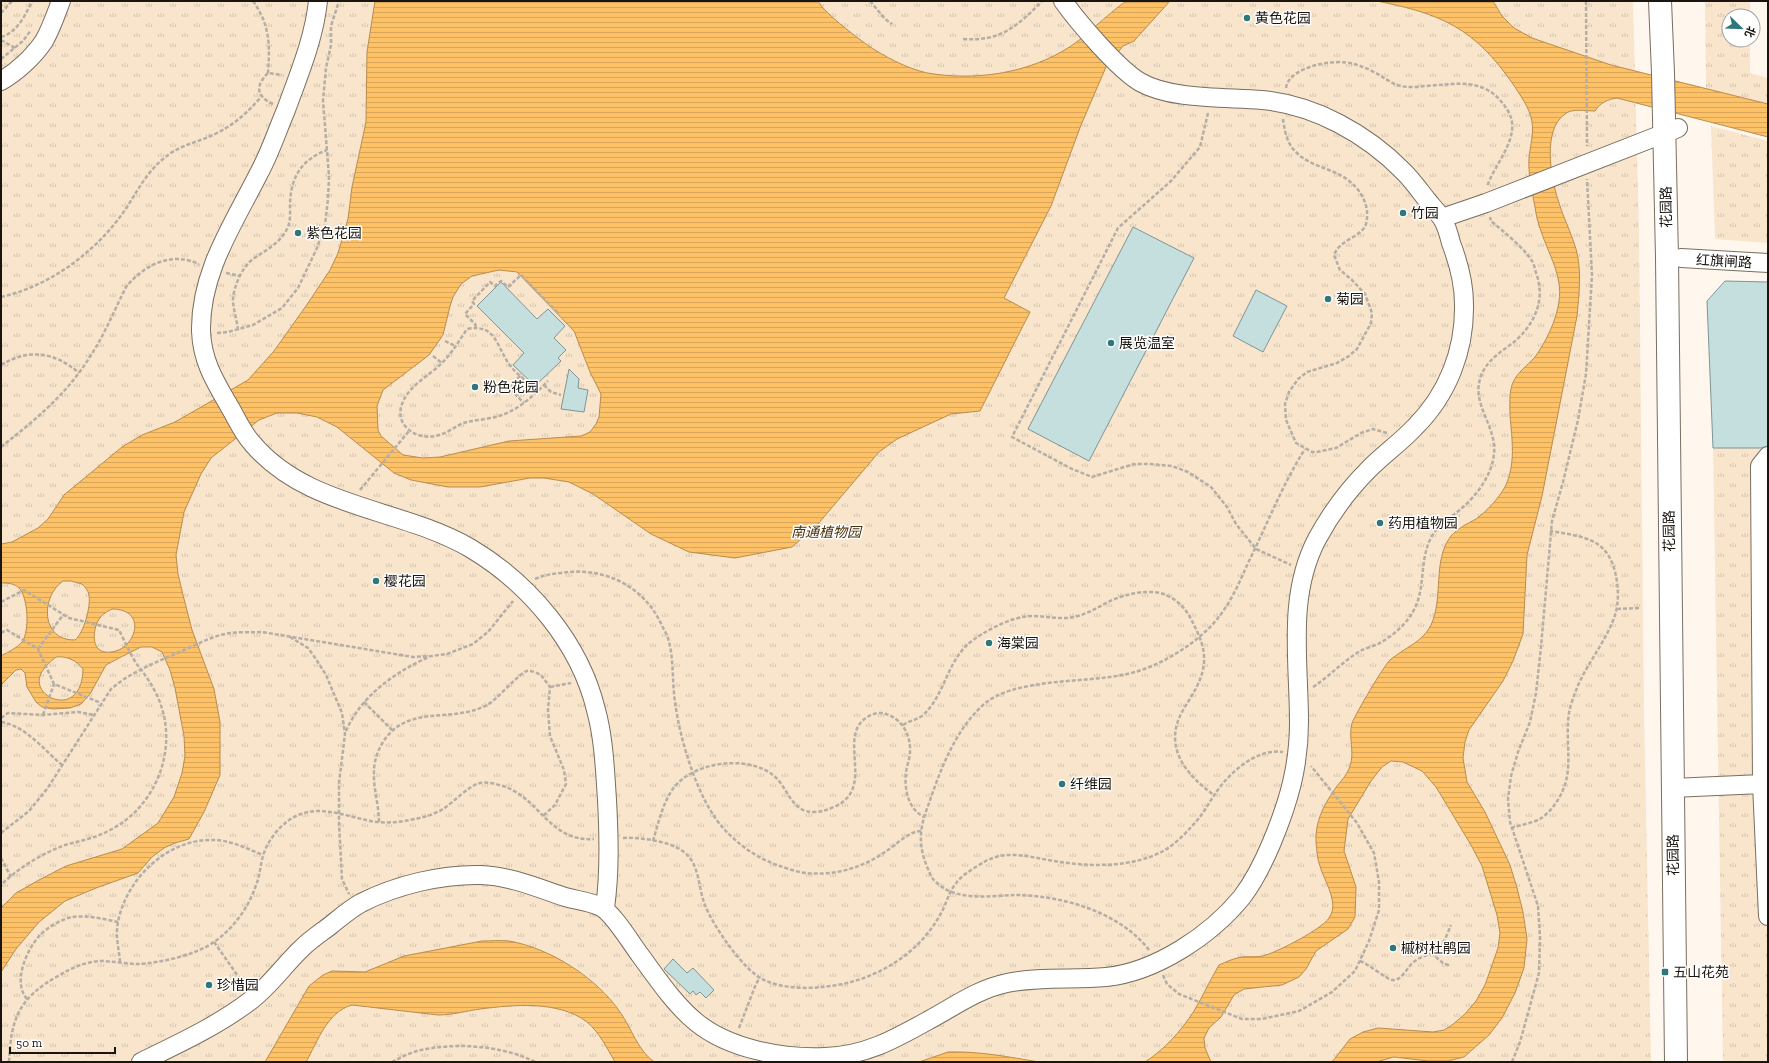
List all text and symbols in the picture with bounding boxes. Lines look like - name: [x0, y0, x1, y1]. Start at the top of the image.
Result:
- north arrow: [1721, 8, 1761, 48]
- place label: 黄色花园: [1255, 10, 1311, 27]
- marker: 黄色花园: [1242, 13, 1252, 23]
- text: 北: [1742, 24, 1758, 39]
- street label: 花园路: [1658, 186, 1675, 228]
- place label: 竹园: [1411, 205, 1439, 222]
- marker: 竹园: [1398, 208, 1408, 218]
- place label: 紫色花园: [306, 225, 362, 242]
- marker: 紫色花园: [293, 228, 303, 238]
- street label: 红旗闸路: [1696, 252, 1752, 271]
- place label: 菊园: [1336, 291, 1364, 308]
- marker: 菊园: [1323, 294, 1333, 304]
- place label: 展览温室: [1119, 335, 1175, 352]
- marker: 展览温室: [1106, 338, 1116, 348]
- place label: 粉色花园: [483, 379, 539, 396]
- marker: 粉色花园: [470, 382, 480, 392]
- street label: 花园路: [1661, 510, 1678, 552]
- place label: 药用植物园: [1388, 515, 1458, 532]
- marker: 药用植物园: [1375, 518, 1385, 528]
- park label: 南通植物园: [791, 524, 863, 541]
- place label: 樱花园: [384, 573, 426, 590]
- marker: 樱花园: [371, 576, 381, 586]
- place label: 海棠园: [997, 635, 1039, 652]
- marker: 海棠园: [984, 638, 994, 648]
- place label: 纤维园: [1070, 776, 1112, 793]
- marker: 纤维园: [1057, 779, 1067, 789]
- street label: 花园路: [1665, 834, 1682, 876]
- place label: 槭树杜鹃园: [1401, 940, 1471, 957]
- marker: 槭树杜鹃园: [1388, 943, 1398, 953]
- place label: 五山花苑: [1673, 964, 1729, 981]
- marker: 五山花苑: [1660, 967, 1670, 977]
- place label: 珍惜园: [217, 977, 259, 994]
- marker: 珍惜园: [204, 980, 214, 990]
- scale bar: [10, 1029, 115, 1055]
- text: 50 m: [16, 1036, 43, 1050]

